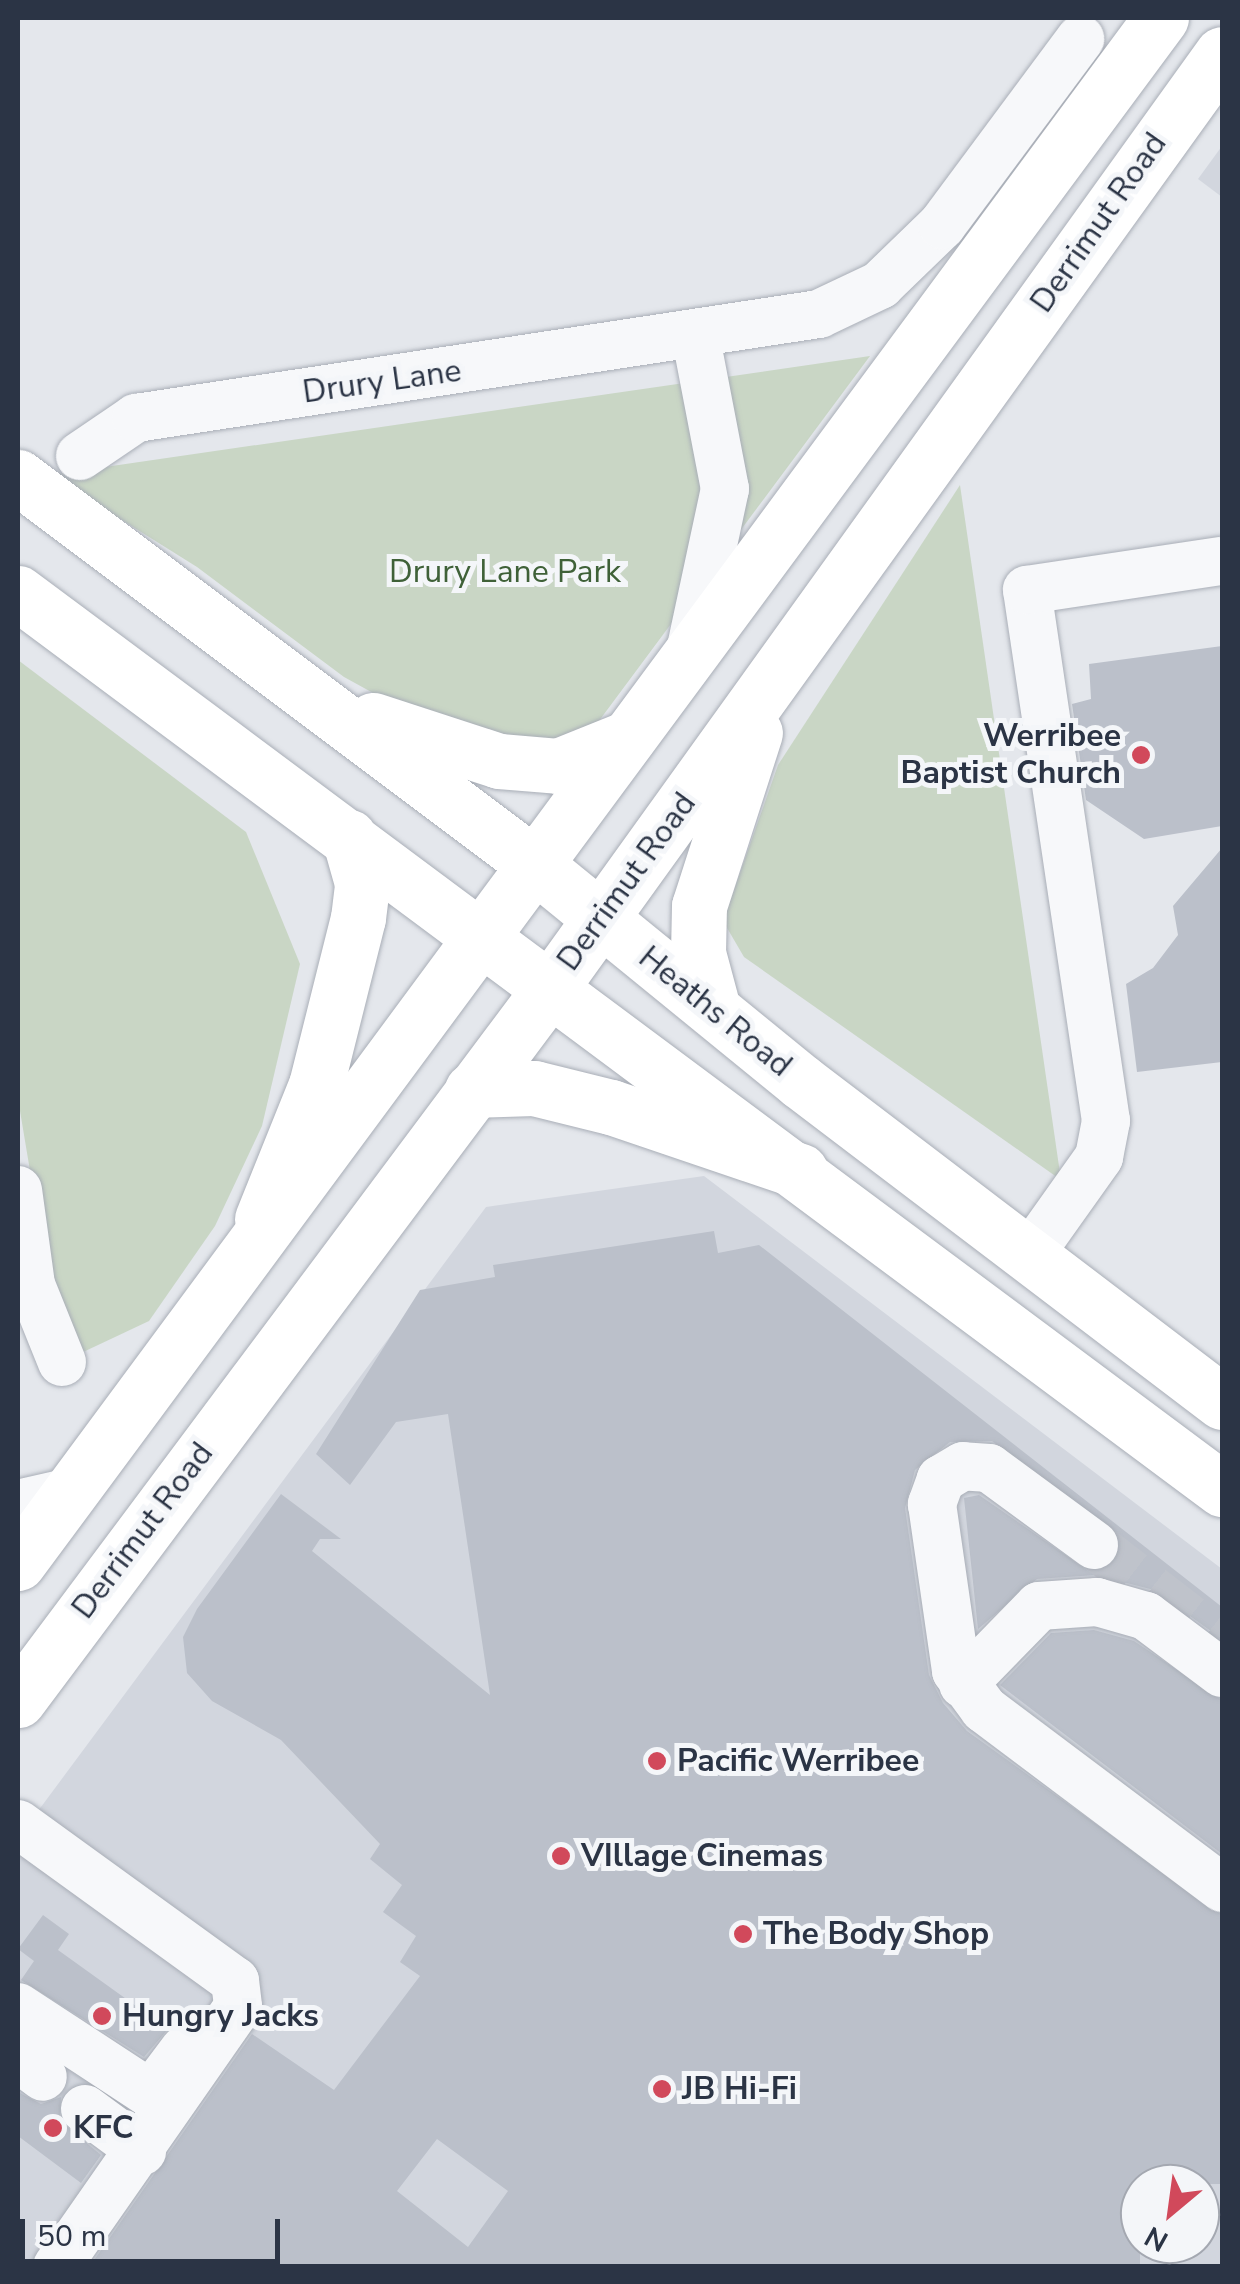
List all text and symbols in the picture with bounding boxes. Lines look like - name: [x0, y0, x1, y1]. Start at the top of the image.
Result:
- street label: Derrimut Road: [1023, 126, 1175, 320]
- street label: Drury Lane: [300, 352, 464, 412]
- park label: Drury Lane Park: [389, 553, 621, 591]
- place label: Werribee Baptist Church: [901, 718, 1121, 793]
- marker: Werribee Baptist Church: [1130, 744, 1152, 766]
- street label: Derrimut Road: [550, 786, 704, 978]
- street label: Heaths Road: [631, 939, 799, 1085]
- street label: Derrimut Road: [64, 1435, 222, 1627]
- place label: Pacific Werribee: [677, 1742, 919, 1780]
- marker: Pacific Werribee: [646, 1750, 668, 1772]
- place label: VIllage Cinemas: [581, 1837, 823, 1875]
- marker: VIllage Cinemas: [550, 1845, 572, 1867]
- place label: The Body Shop: [763, 1915, 989, 1953]
- marker: The Body Shop: [732, 1923, 754, 1945]
- place label: Hungry Jacks: [122, 1997, 319, 2035]
- marker: Hungry Jacks: [91, 2005, 113, 2027]
- place label: JB Hi-Fi: [682, 2070, 797, 2108]
- marker: JB Hi-Fi: [651, 2078, 673, 2100]
- place label: KFC: [73, 2109, 134, 2147]
- marker: KFC: [42, 2117, 64, 2139]
- north arrow: [1120, 2164, 1220, 2264]
- scale bar: [25, 2199, 285, 2261]
- text: 50 m: [37, 2216, 106, 2257]
- text: N: [1138, 2217, 1175, 2260]

